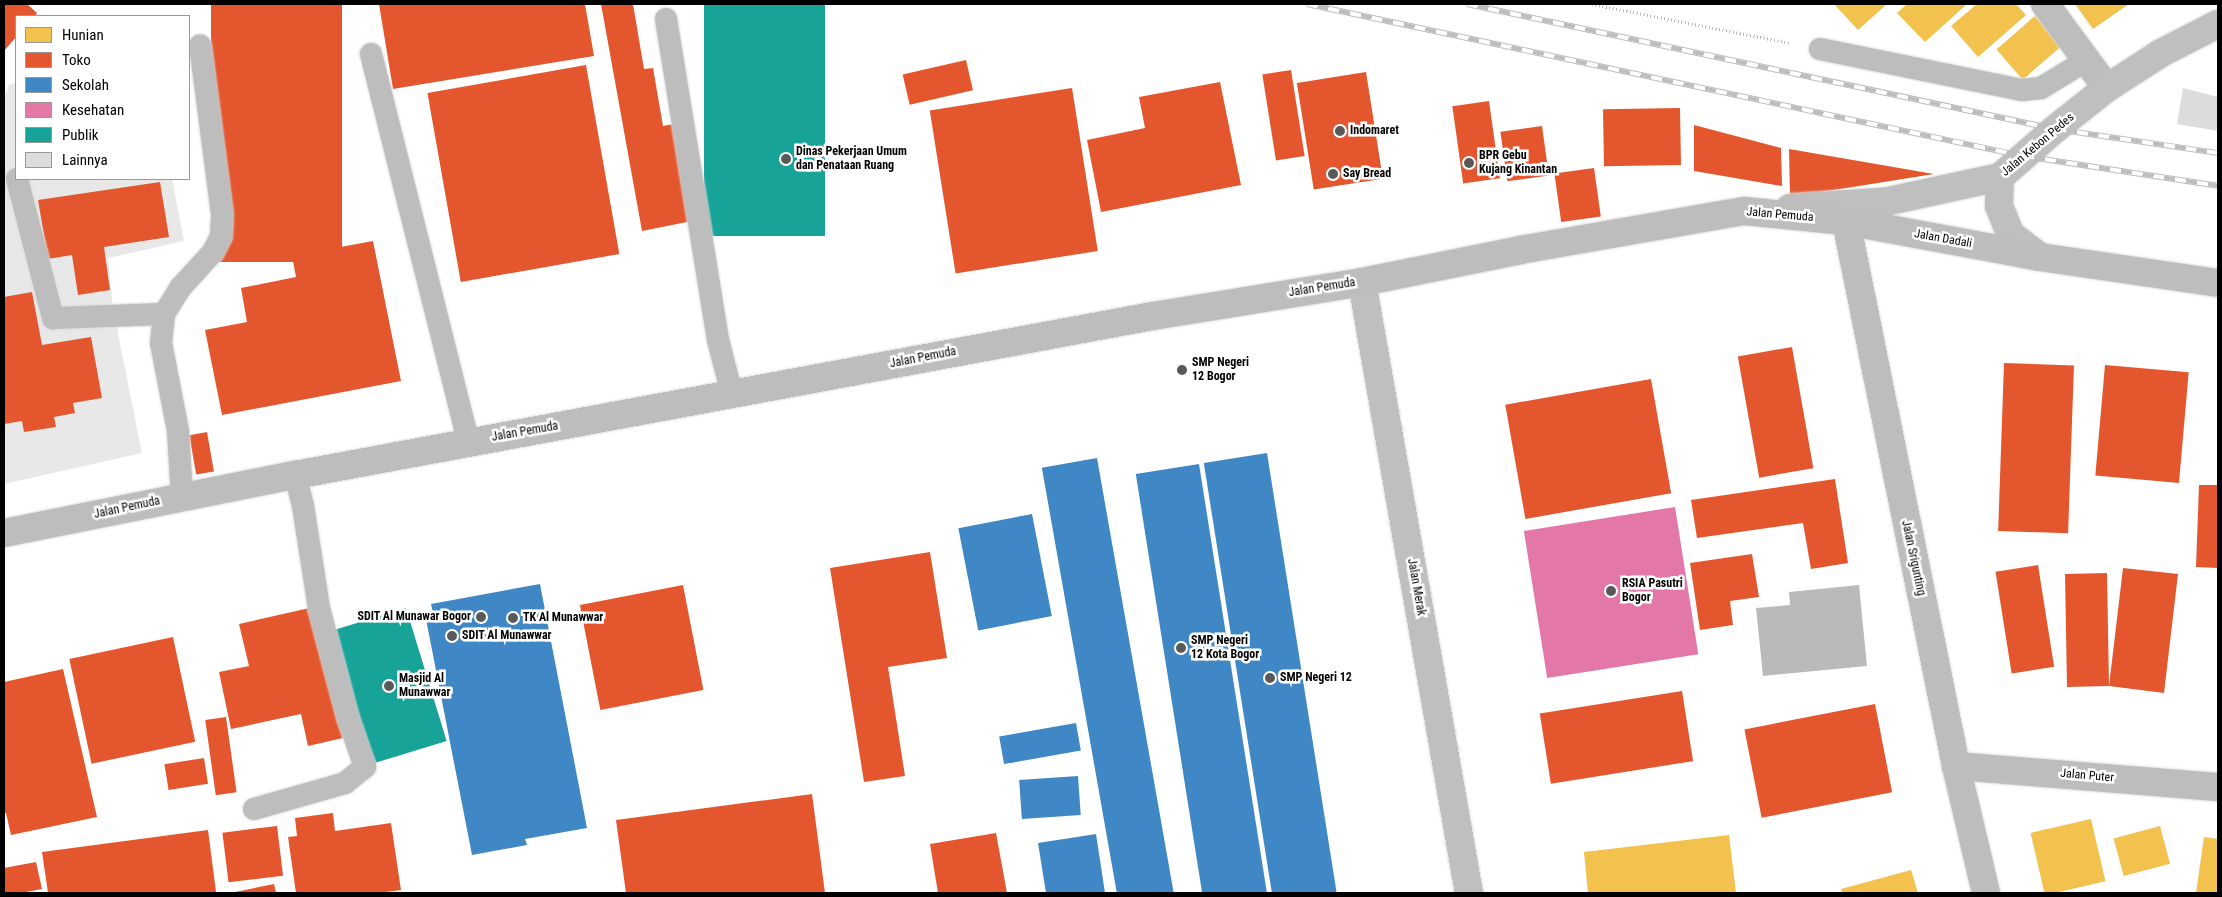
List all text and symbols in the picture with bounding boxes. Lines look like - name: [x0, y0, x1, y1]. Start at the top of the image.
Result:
- legend: [15, 15, 190, 180]
- text: Hunian: [62, 26, 104, 44]
- text: Toko: [62, 51, 91, 69]
- text: Sekolah: [62, 76, 109, 94]
- text: Kesehatan: [62, 101, 124, 119]
- street label: Jalan Kebon Pedes: [1999, 110, 2077, 180]
- place label: Indomaret: [1350, 124, 1399, 138]
- marker: Indomaret: [1334, 125, 1346, 137]
- text: Publik: [62, 126, 99, 144]
- place label: Dinas Pekerjaan Umum dan Penataan Ruang: [796, 145, 907, 173]
- place label: BPR Gebu Kujang Kinantan: [1479, 149, 1557, 177]
- text: Lainnya: [62, 151, 108, 169]
- marker: Dinas Pekerjaan Umum dan Penataan Ruang: [780, 153, 792, 165]
- marker: BPR Gebu Kujang Kinantan: [1463, 157, 1475, 169]
- place label: Say Bread: [1343, 167, 1391, 181]
- marker: Say Bread: [1327, 168, 1339, 180]
- street label: Jalan Pemuda: [1746, 205, 1814, 225]
- street label: Jalan Dadali: [1913, 227, 1973, 251]
- street label: Jalan Pemuda: [1288, 276, 1356, 300]
- street label: Jalan Pemuda: [889, 345, 957, 371]
- place label: SMP Negeri 12 Bogor: [1192, 356, 1249, 384]
- marker: SMP Negeri 12 Bogor: [1176, 364, 1188, 376]
- street label: Jalan Pemuda: [491, 419, 559, 445]
- street label: Jalan Pemuda: [93, 494, 161, 522]
- street label: Jalan Srigunting: [1898, 519, 1928, 597]
- street label: Jalan Merak: [1404, 557, 1428, 617]
- place label: RSIA Pasutri Bogor: [1622, 577, 1683, 605]
- marker: RSIA Pasutri Bogor: [1604, 584, 1618, 598]
- place label: SDIT Al Munawar Bogor: [357, 610, 471, 624]
- marker: SDIT Al Munawar Bogor: [475, 611, 487, 623]
- place label: TK Al Munawwar: [523, 611, 603, 625]
- marker: TK Al Munawwar: [507, 612, 519, 624]
- place label: SDIT Al Munawwar: [462, 629, 552, 643]
- marker: SDIT Al Munawwar: [446, 630, 458, 642]
- place label: SMP Negeri 12 Kota Bogor: [1191, 634, 1259, 662]
- marker: SMP Negeri 12 Kota Bogor: [1175, 642, 1187, 654]
- place label: SMP Negeri 12: [1280, 671, 1352, 685]
- place label: Masjid Al Munawwar: [399, 672, 450, 700]
- marker: SMP Negeri 12: [1264, 672, 1276, 684]
- marker: Masjid Al Munawwar: [383, 680, 395, 692]
- street label: Jalan Puter: [2060, 766, 2114, 786]

